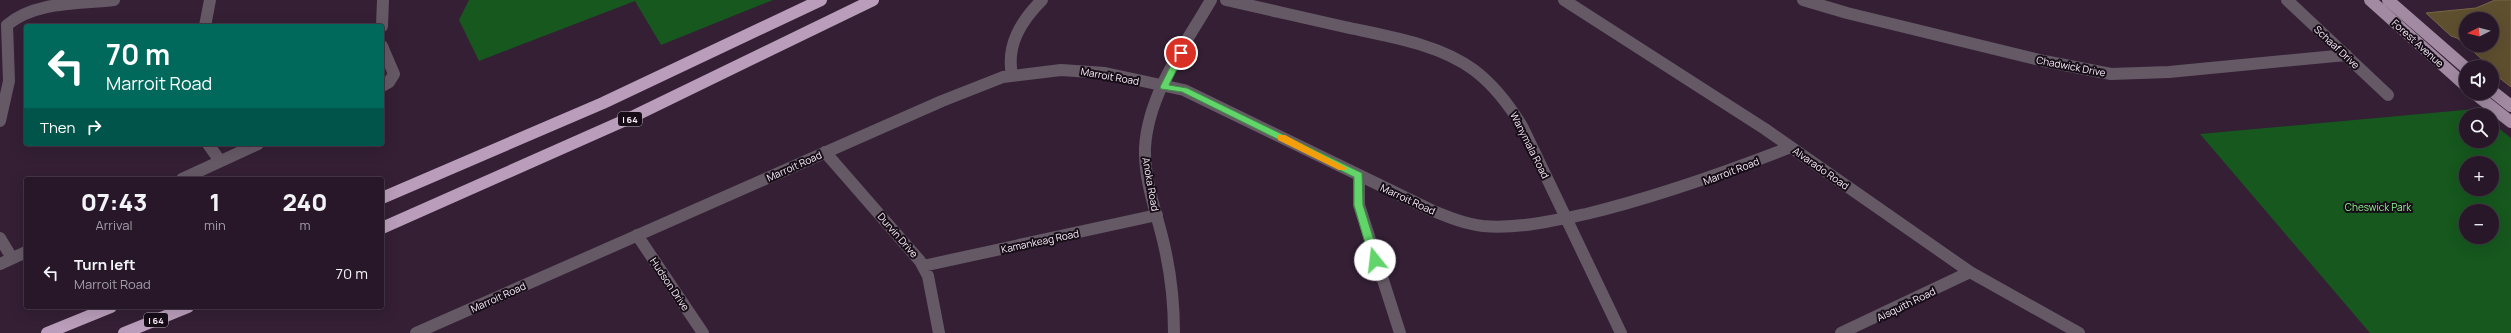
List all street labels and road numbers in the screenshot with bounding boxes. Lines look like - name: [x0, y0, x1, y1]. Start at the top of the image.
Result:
- street label: Forest Avenue: [2389, 16, 2447, 70]
- street label: Schaaf Drive: [2311, 22, 2363, 72]
- street label: Chadwick Drive: [2035, 52, 2107, 80]
- street label: Marroit Road: [1080, 64, 1140, 88]
- street label: Wanymala Road: [1507, 109, 1553, 181]
- road number: I 64: [618, 112, 642, 126]
- street label: Alvarado Road: [1790, 143, 1852, 193]
- street label: Marroit Road: [764, 148, 824, 184]
- street label: Marroit Road: [1701, 154, 1761, 188]
- street label: Anoka Road: [1139, 156, 1163, 212]
- street label: Marroit Road: [1378, 180, 1438, 218]
- street label: Durvin Drive: [875, 210, 921, 260]
- street label: Kamankeag Road: [1000, 226, 1080, 256]
- street label: Hudson Drive: [647, 255, 693, 313]
- street label: Marroit Road: [468, 279, 528, 315]
- street label: Aisquith Road: [1874, 284, 1938, 324]
- road number: I 64: [144, 313, 168, 327]

